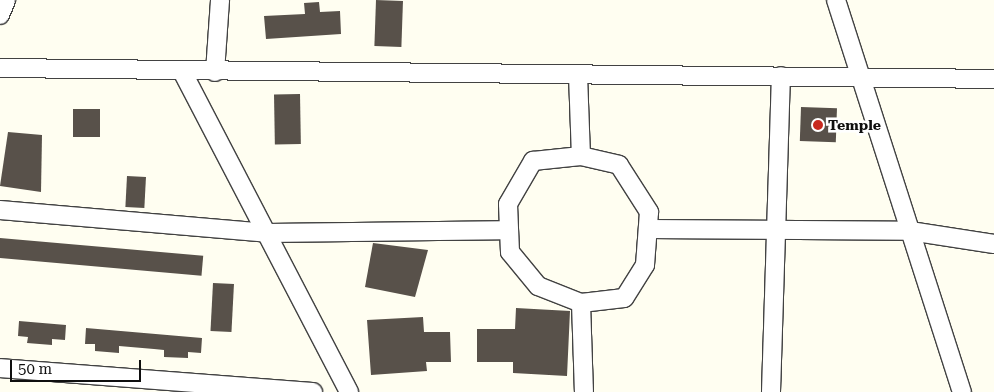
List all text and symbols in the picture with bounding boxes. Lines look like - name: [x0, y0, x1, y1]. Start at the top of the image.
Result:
- place label: Temple: [828, 117, 881, 133]
- marker: Temple: [812, 119, 824, 131]
- scale bar: [12, 350, 144, 382]
- text: 50 m: [18, 360, 52, 378]

